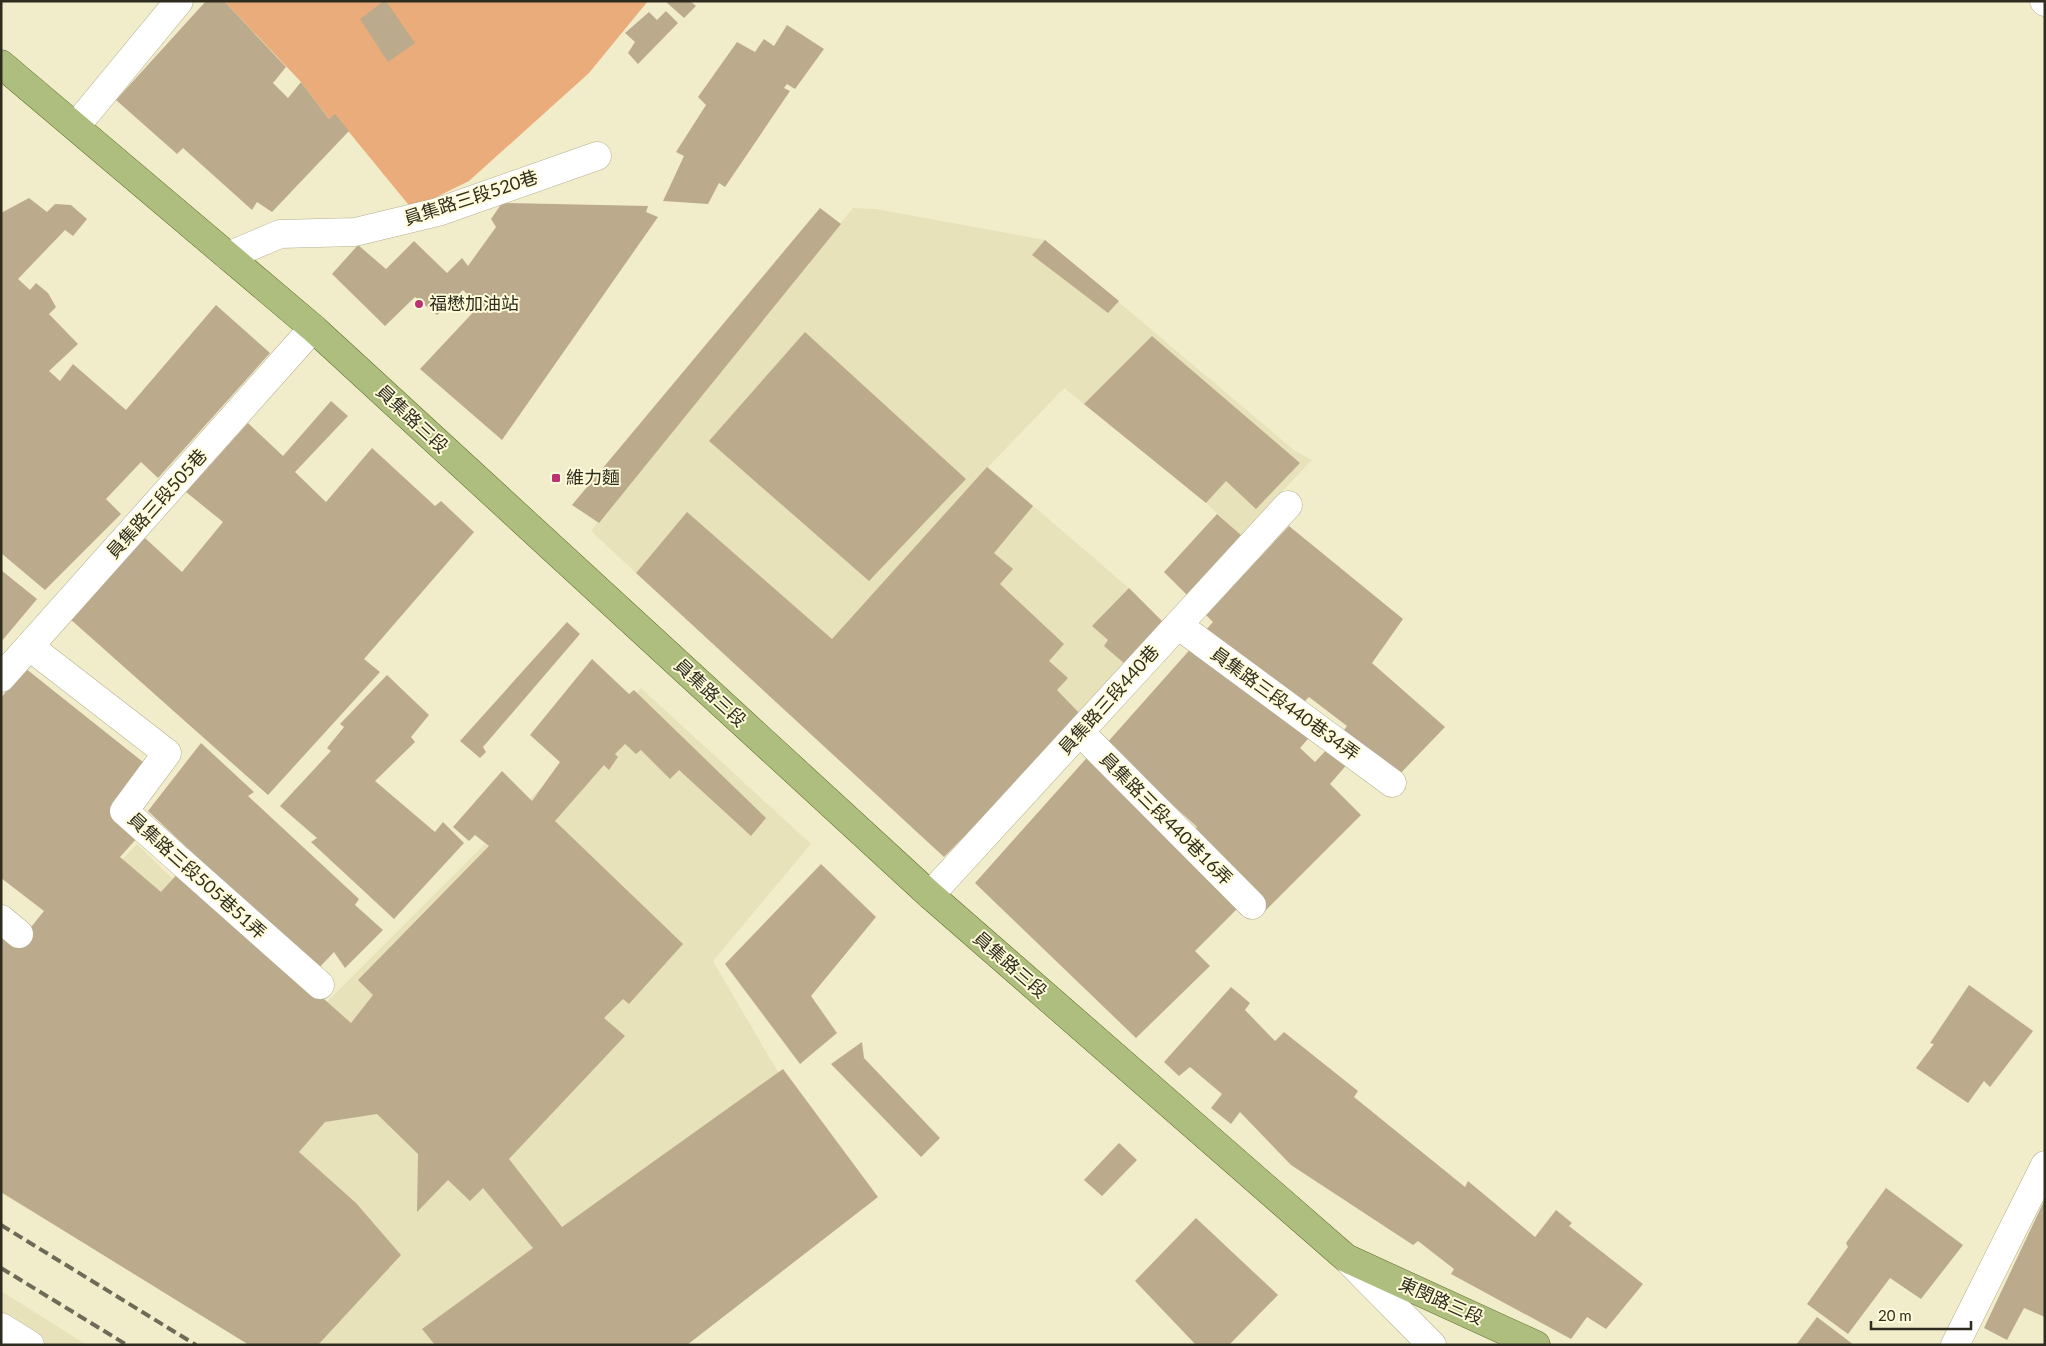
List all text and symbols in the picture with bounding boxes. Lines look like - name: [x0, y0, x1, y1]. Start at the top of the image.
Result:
- street label: 員集路三段520巷: [401, 165, 540, 229]
- place label: 福懋加油站: [429, 292, 519, 314]
- marker: 福懋加油站: [413, 298, 425, 310]
- street label: 員集路三段: [372, 380, 453, 457]
- street label: 員集路三段505巷: [101, 444, 211, 562]
- place label: 維力麵: [566, 466, 620, 488]
- marker: 維力麵: [550, 472, 562, 484]
- street label: 員集路三段440巷: [1053, 640, 1163, 758]
- street label: 員集路三段440巷34弄: [1207, 642, 1364, 764]
- street label: 員集路三段: [670, 654, 751, 731]
- street label: 員集路三段440巷16弄: [1096, 748, 1237, 889]
- street label: 員集路三段505巷51弄: [124, 807, 271, 943]
- street label: 員集路三段: [969, 926, 1052, 1002]
- street label: 東閔路三段: [1396, 1272, 1487, 1328]
- scale bar: [1871, 1298, 1971, 1330]
- text: 20 m: [1878, 1306, 1912, 1324]

